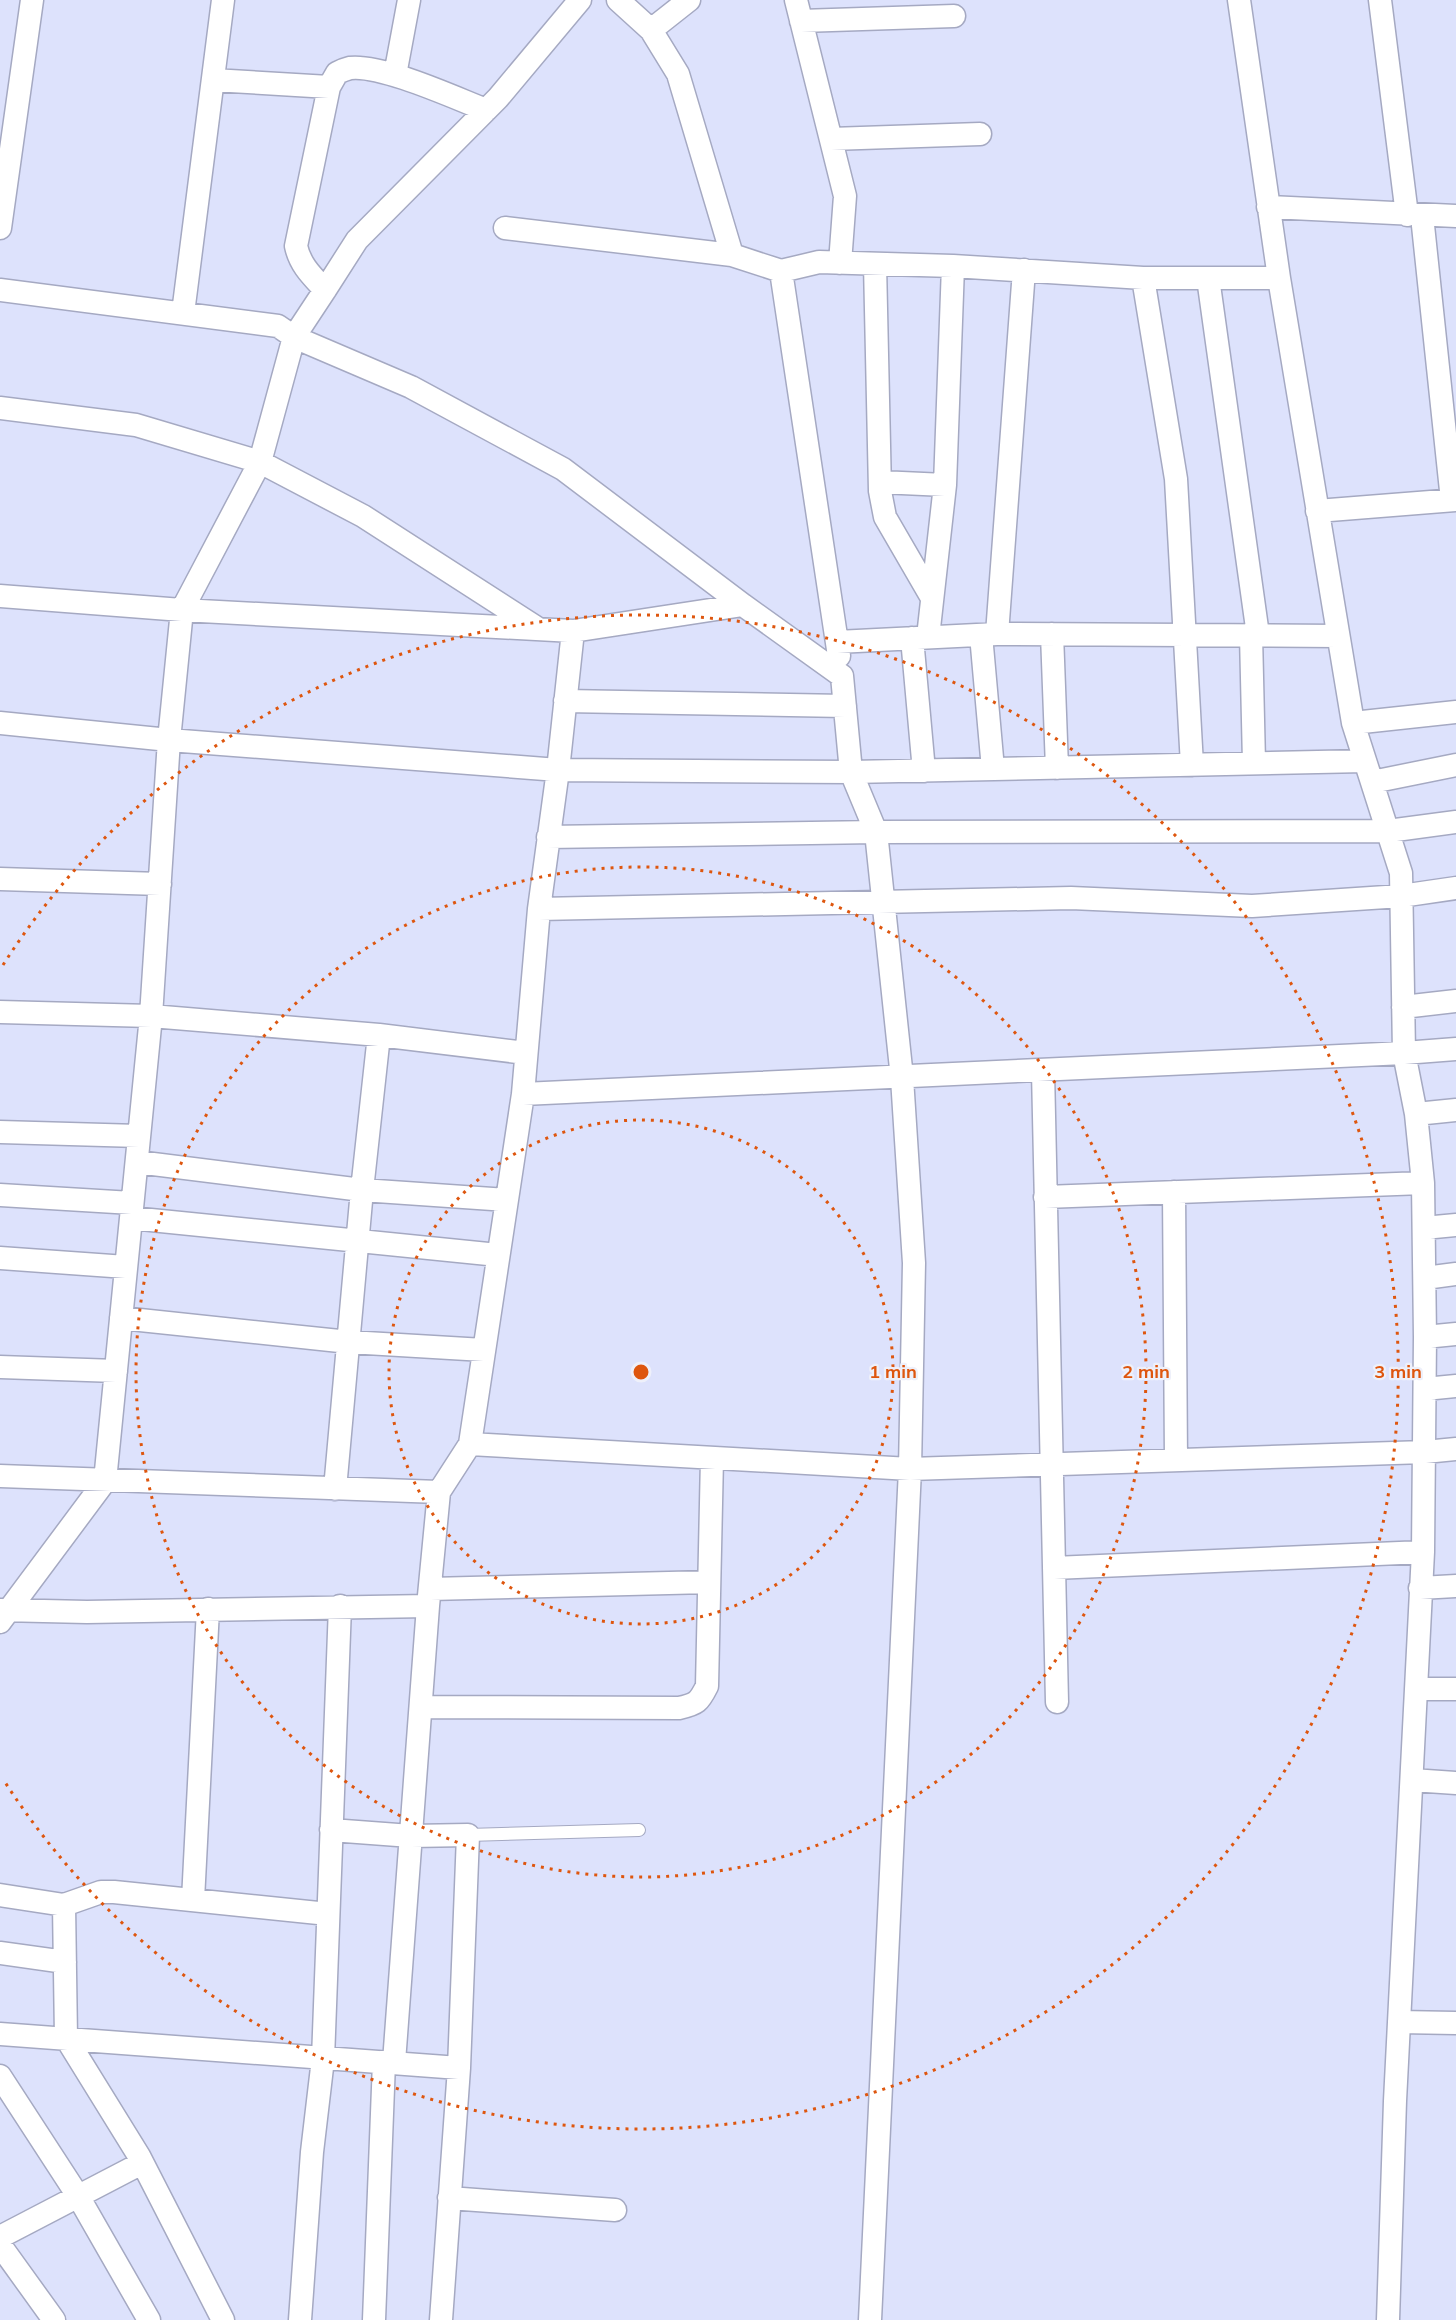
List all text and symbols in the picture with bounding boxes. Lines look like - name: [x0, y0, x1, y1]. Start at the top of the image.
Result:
- text: 1 min: [869, 1360, 917, 1383]
- text: 2 min: [1122, 1360, 1170, 1383]
- text: 3 min: [1374, 1360, 1422, 1383]
- centre of rings: [631, 1362, 651, 1382]

